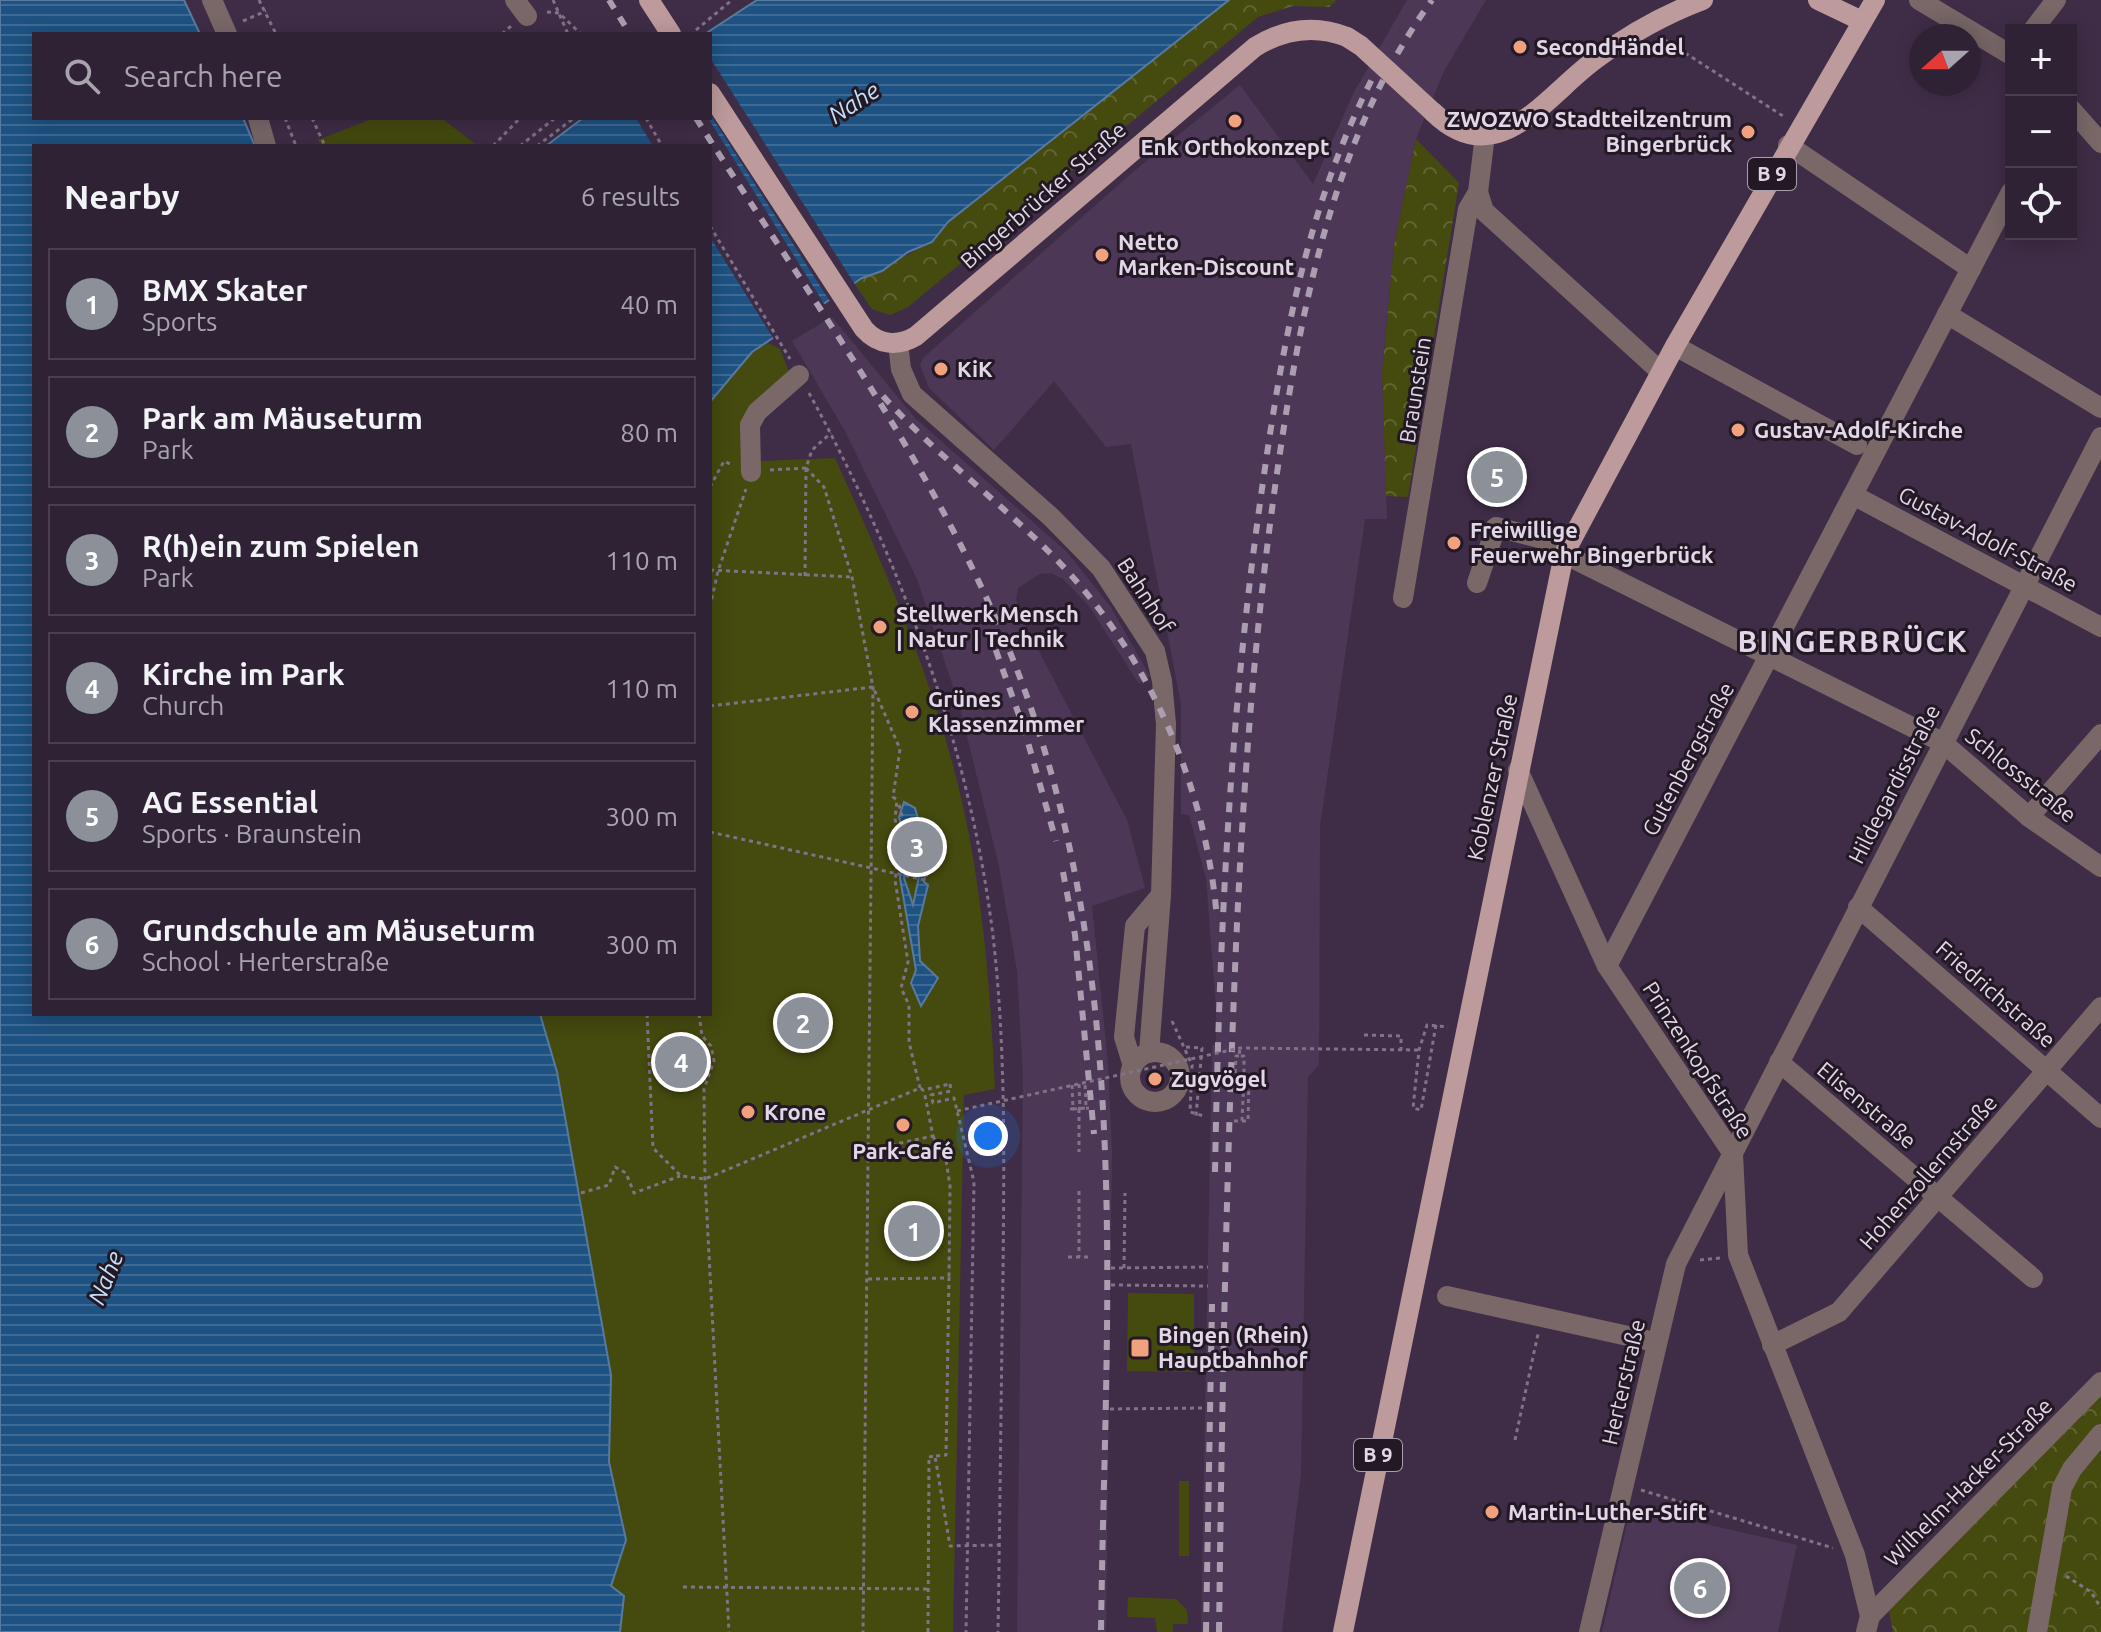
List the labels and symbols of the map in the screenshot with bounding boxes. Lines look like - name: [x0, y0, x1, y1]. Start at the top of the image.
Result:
- north arrow: [1909, 24, 1981, 96]
- place label: SecondHändel: [1536, 34, 1684, 59]
- marker: SecondHändel: [1511, 38, 1529, 56]
- water label: Nahe: [823, 76, 884, 129]
- place label: ZWOZWO Stadtteilzentrum Bingerbrück: [1447, 106, 1733, 156]
- marker: Enk Orthokonzept: [1226, 112, 1244, 130]
- street label: Bingerbrücker Straße: [955, 116, 1130, 273]
- marker: ZWOZWO Stadtteilzentrum Bingerbrück: [1739, 123, 1757, 141]
- place label: Enk Orthokonzept: [1140, 134, 1330, 159]
- road number: B 9: [1748, 158, 1796, 190]
- place label: Netto Marken-Discount: [1118, 229, 1294, 279]
- marker: Netto Marken-Discount: [1093, 246, 1111, 264]
- street label: Braunstein: [1394, 335, 1435, 445]
- place label: KiK: [957, 356, 993, 381]
- marker: KiK: [932, 360, 950, 378]
- place label: Gustav-Adolf-Kirche: [1754, 417, 1963, 442]
- marker: Gustav-Adolf-Kirche: [1729, 421, 1747, 439]
- pin: 5: [1471, 447, 1523, 507]
- street label: Gustav-Adolf-Straße: [1895, 481, 2082, 596]
- place label: Freiwillige Feuerwehr Bingerbrück: [1470, 517, 1714, 567]
- marker: Freiwillige Feuerwehr Bingerbrück: [1445, 534, 1463, 552]
- street label: Bahnhof: [1113, 553, 1180, 637]
- place label: Stellwerk Mensch | Natur | Technik: [896, 601, 1079, 651]
- marker: Stellwerk Mensch | Natur | Technik: [871, 618, 889, 636]
- district label: BINGERBRÜCK: [1737, 624, 1969, 658]
- street label: Gutenbergstraße: [1637, 678, 1738, 840]
- place label: Grünes Klassenzimmer: [928, 686, 1084, 736]
- street label: Koblenzer Straße: [1462, 691, 1521, 863]
- street label: Hildegardisstraße: [1843, 700, 1944, 867]
- marker: Grünes Klassenzimmer: [903, 703, 921, 721]
- street label: Schlossstraße: [1961, 722, 2082, 827]
- pin: 3: [891, 817, 943, 877]
- street label: Friedrichstraße: [1932, 935, 2061, 1052]
- street label: Prinzenkopfstraße: [1638, 977, 1758, 1143]
- pin: 2: [777, 993, 829, 1053]
- pin: 4: [655, 1032, 707, 1092]
- street label: Elisenstraße: [1813, 1056, 1922, 1153]
- place label: Zugvögel: [1171, 1066, 1267, 1091]
- marker: Zugvögel: [1146, 1070, 1164, 1088]
- street label: Hohenzollernstraße: [1854, 1089, 2001, 1254]
- place label: Krone: [764, 1099, 826, 1124]
- marker: Krone: [739, 1103, 757, 1121]
- marker: Park-Café: [894, 1116, 912, 1134]
- your location: [968, 1116, 1008, 1156]
- place label: Park-Café: [852, 1138, 954, 1163]
- pin: 1: [888, 1201, 940, 1261]
- water label: Nahe: [83, 1247, 128, 1308]
- street label: Herterstraße: [1596, 1317, 1649, 1447]
- place label: Bingen (Rhein) Hauptbahnhof: [1158, 1322, 1309, 1372]
- marker: Bingen (Rhein) Hauptbahnhof: [1129, 1337, 1151, 1359]
- street label: Wilhelm-Hacker-Straße: [1879, 1393, 2057, 1571]
- road number: B 9: [1354, 1439, 1402, 1471]
- place label: Martin-Luther-Stift: [1508, 1499, 1707, 1524]
- marker: Martin-Luther-Stift: [1483, 1503, 1501, 1521]
- pin: 6: [1674, 1558, 1726, 1618]

